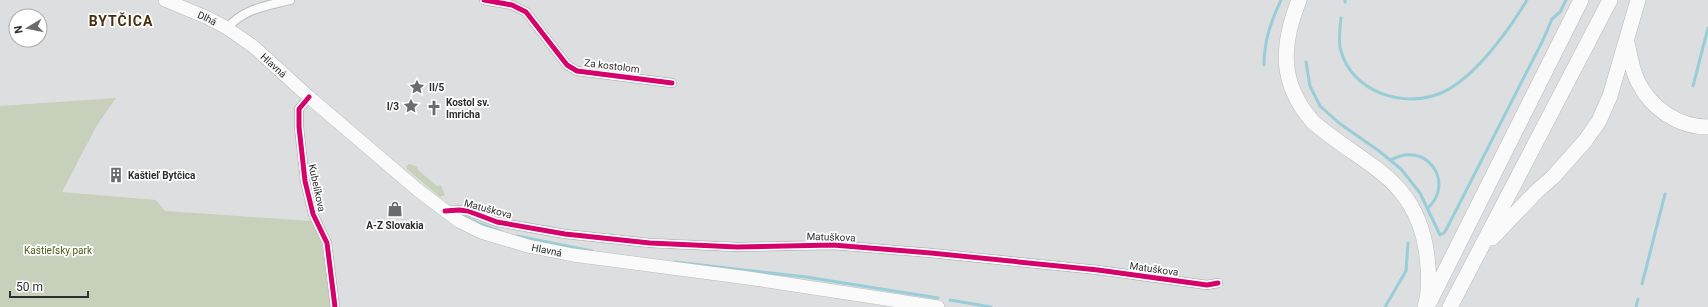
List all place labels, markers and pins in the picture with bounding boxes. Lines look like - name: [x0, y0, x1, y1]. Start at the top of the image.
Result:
- place icon: II/5: [408, 78, 426, 96]
- place label: II/5: [429, 82, 445, 93]
- place icon: I/3: [402, 97, 420, 115]
- place label: Kostol sv. Imricha: [446, 97, 490, 120]
- church icon: Kostol sv. Imricha: [425, 99, 443, 117]
- place label: I/3: [387, 101, 399, 112]
- building icon: Kaštieľ Bytčica: [107, 166, 125, 184]
- place label: Kaštieľ Bytčica: [128, 170, 196, 181]
- shop icon: A-Z Slovakia: [386, 200, 404, 218]
- place label: A-Z Slovakia: [366, 220, 424, 231]

